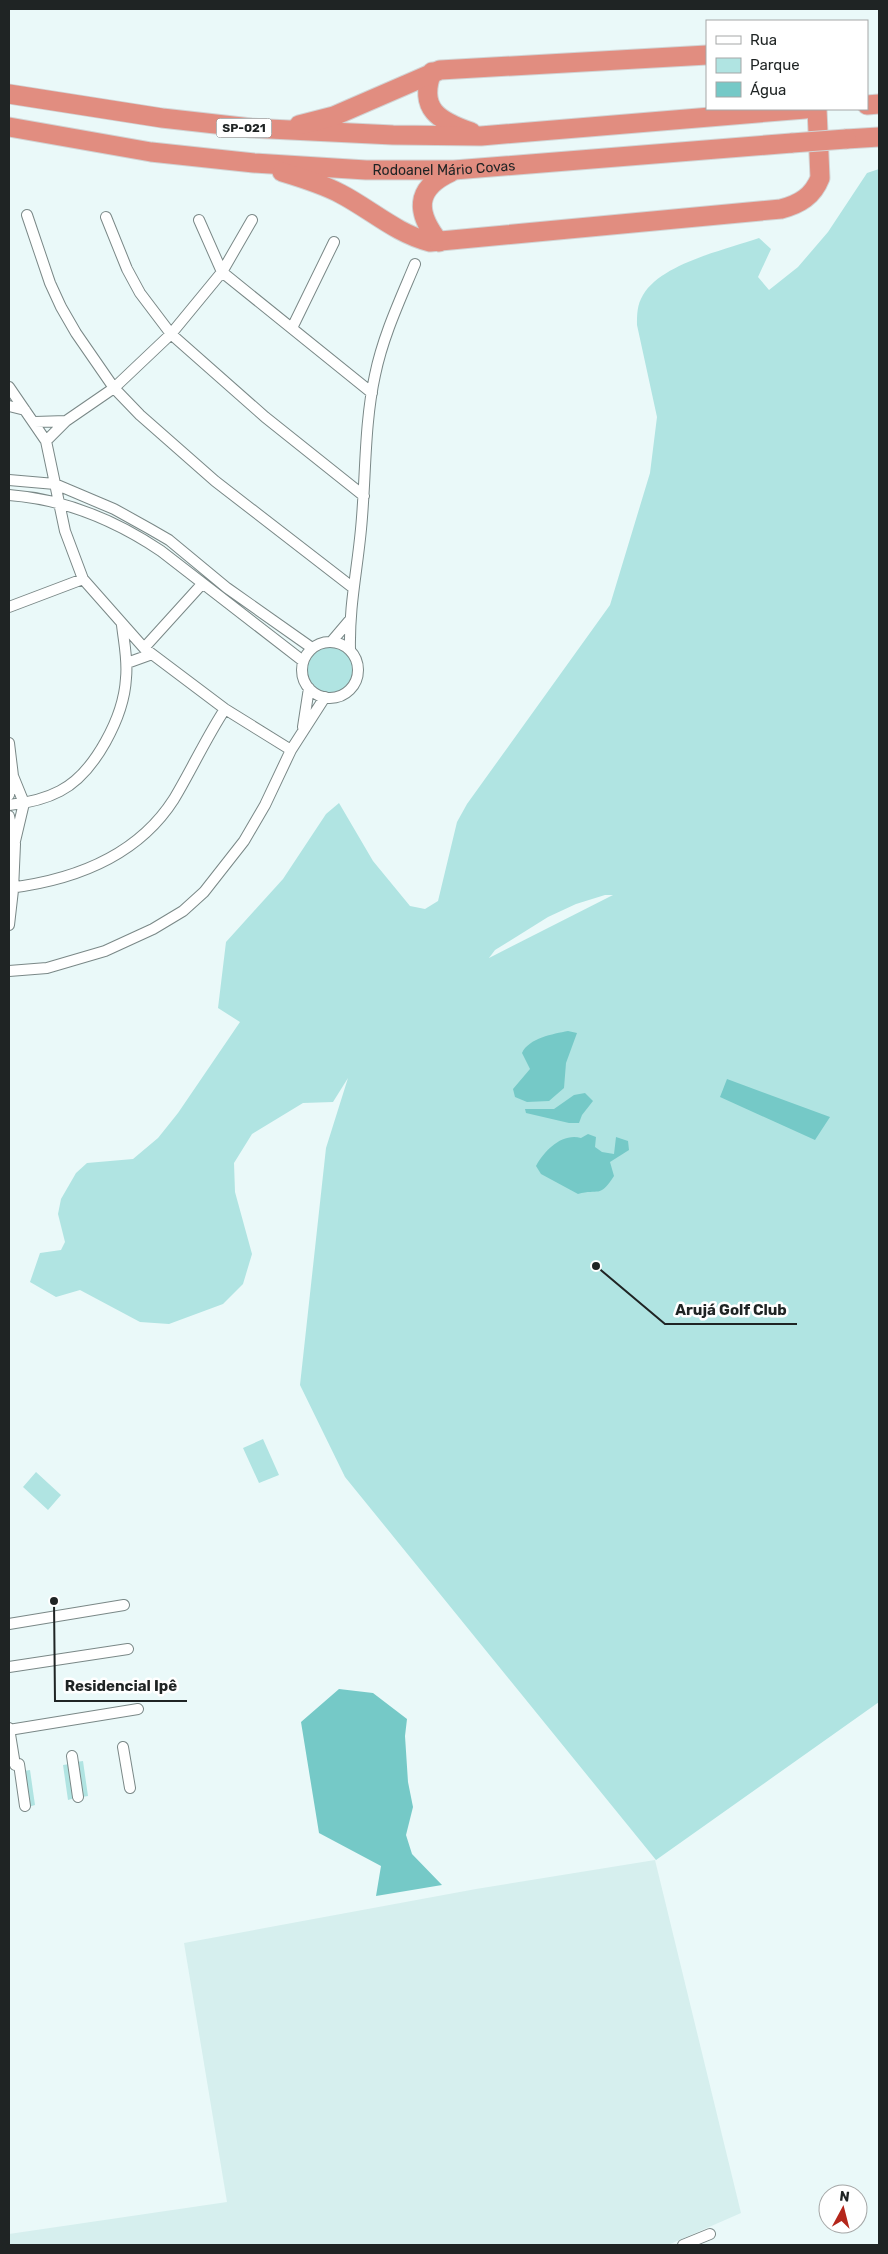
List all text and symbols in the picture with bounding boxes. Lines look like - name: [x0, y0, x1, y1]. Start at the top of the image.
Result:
- legend: [706, 20, 868, 110]
- text: Rua: [750, 31, 777, 49]
- text: Parque: [750, 56, 800, 74]
- text: Água: [750, 81, 786, 99]
- road number: SP-021: [216, 119, 272, 138]
- street label: Rodoanel Mário Covas: [373, 157, 516, 179]
- callout: Arujá Golf Club: [665, 1294, 797, 1324]
- text: Arujá Golf Club: [675, 1301, 787, 1319]
- callout: Residencial Ipê: [55, 1671, 187, 1701]
- text: Residencial Ipê: [65, 1677, 177, 1695]
- north arrow: [818, 2184, 868, 2234]
- text: N: [838, 2188, 851, 2206]

